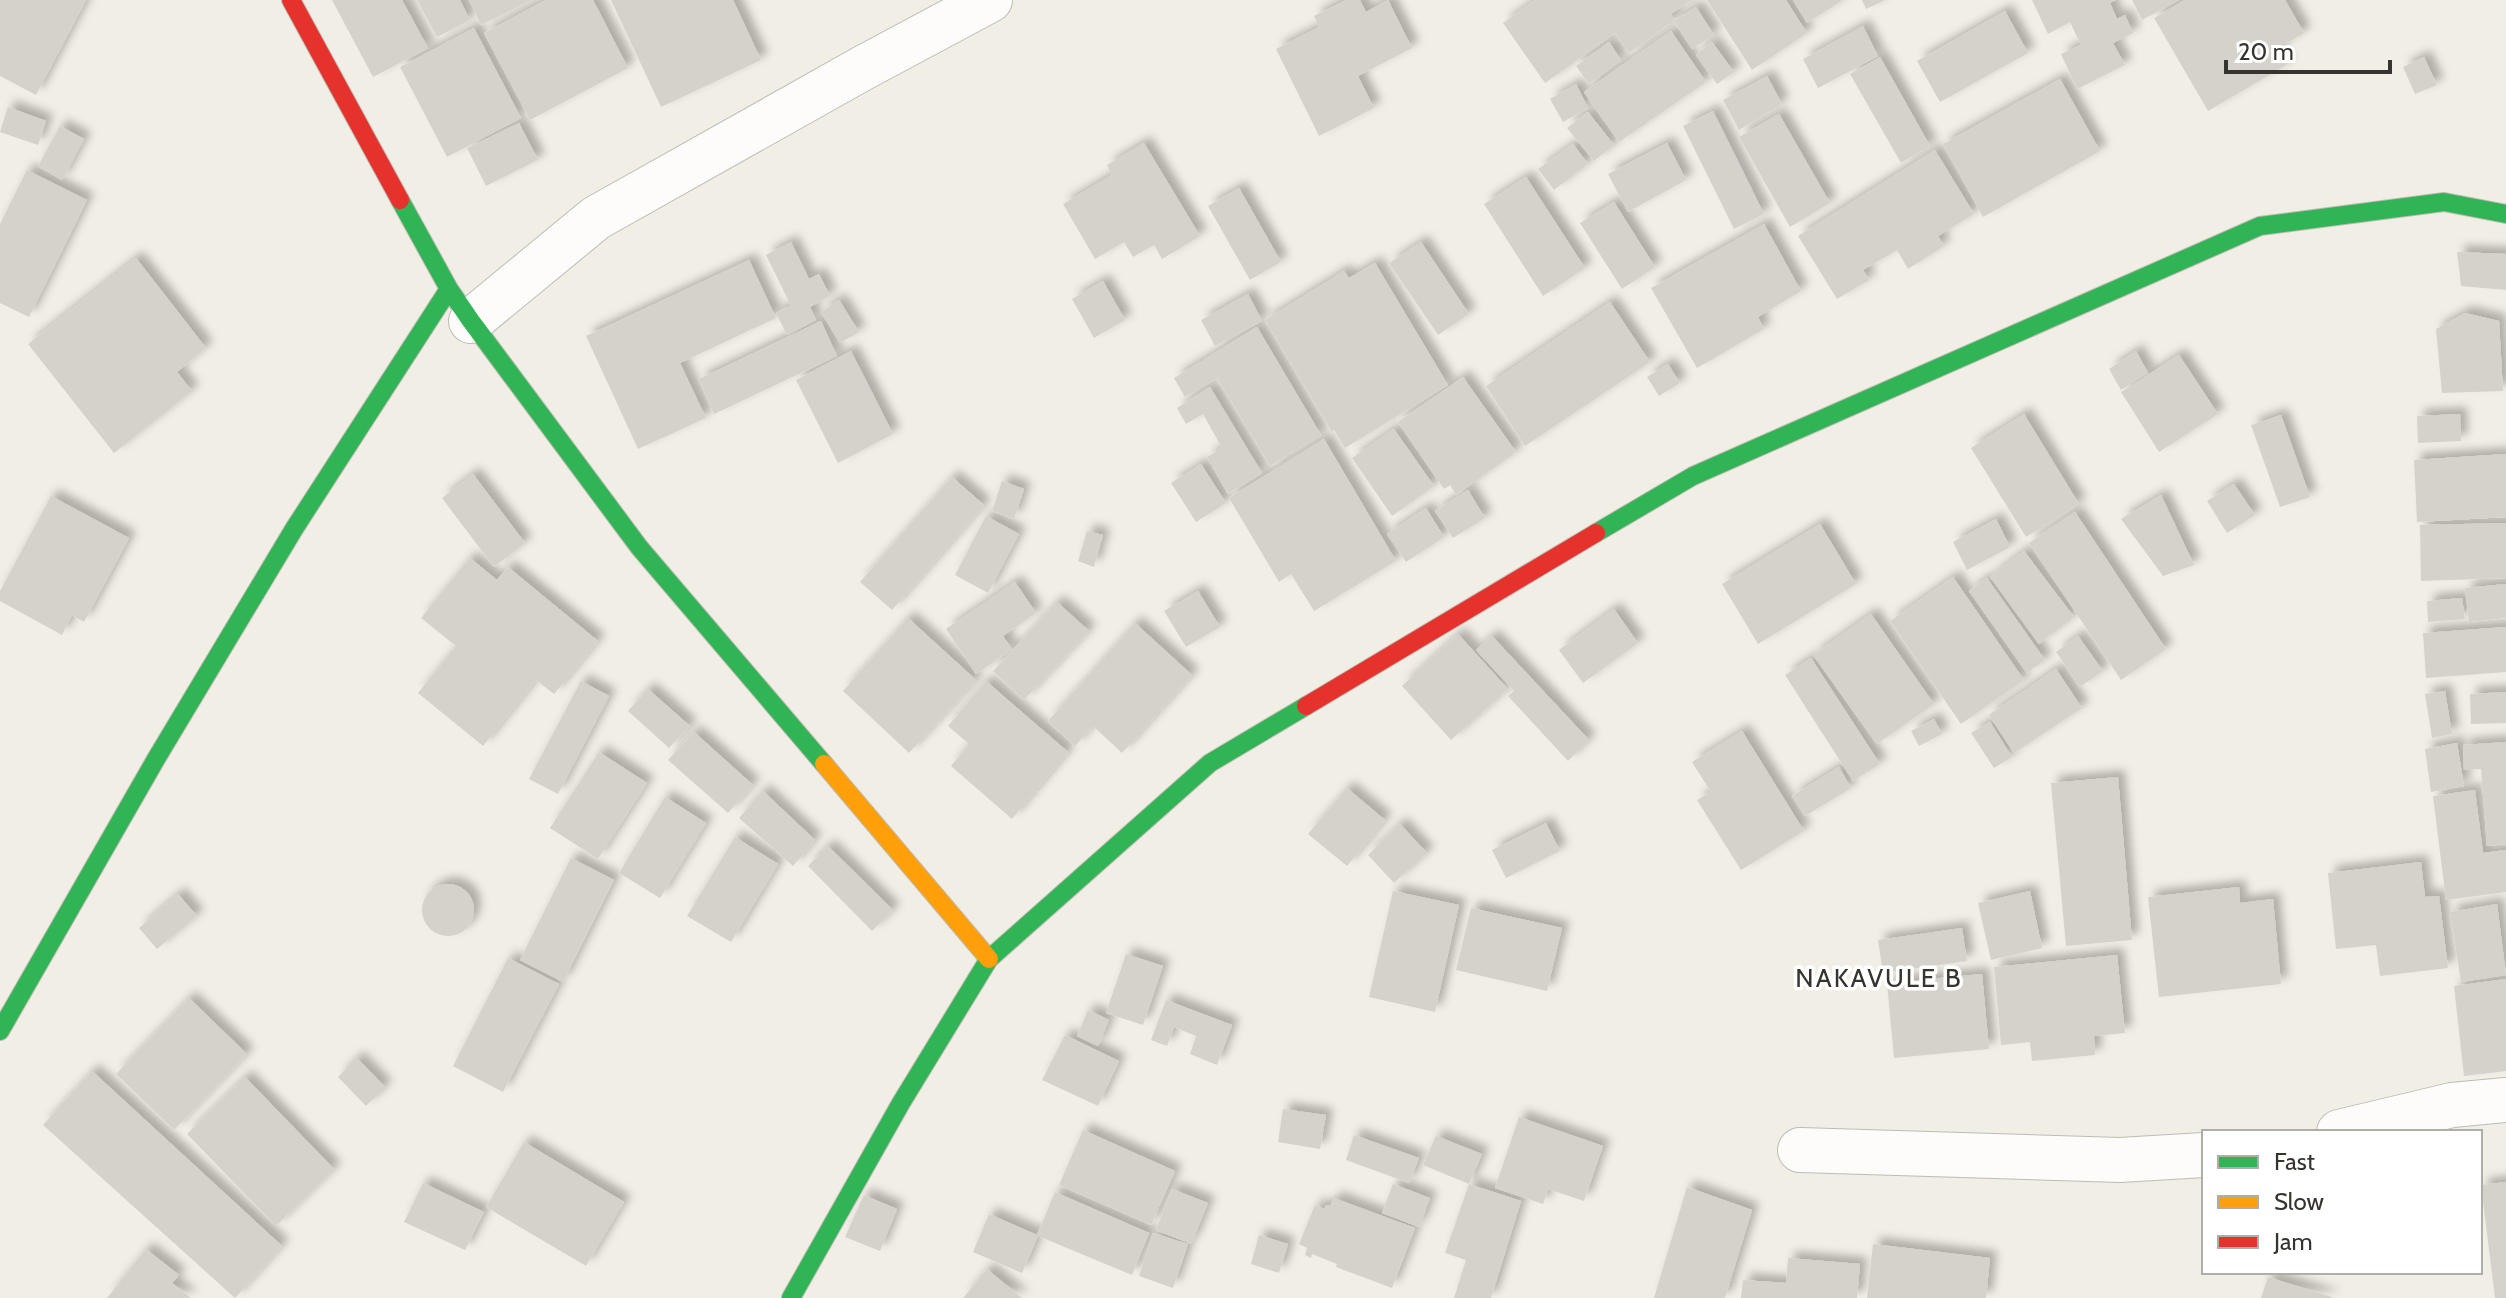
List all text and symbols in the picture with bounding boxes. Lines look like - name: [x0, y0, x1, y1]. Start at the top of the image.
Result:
- scale bar: [2226, 24, 2390, 74]
- text: 20 m: [2238, 37, 2294, 66]
- district label: NAKAVULE B: [1795, 962, 1963, 994]
- legend: [2202, 1130, 2482, 1274]
- text: Fast: [2274, 1147, 2315, 1176]
- text: Slow: [2274, 1187, 2324, 1216]
- text: Jam: [2273, 1227, 2312, 1256]

